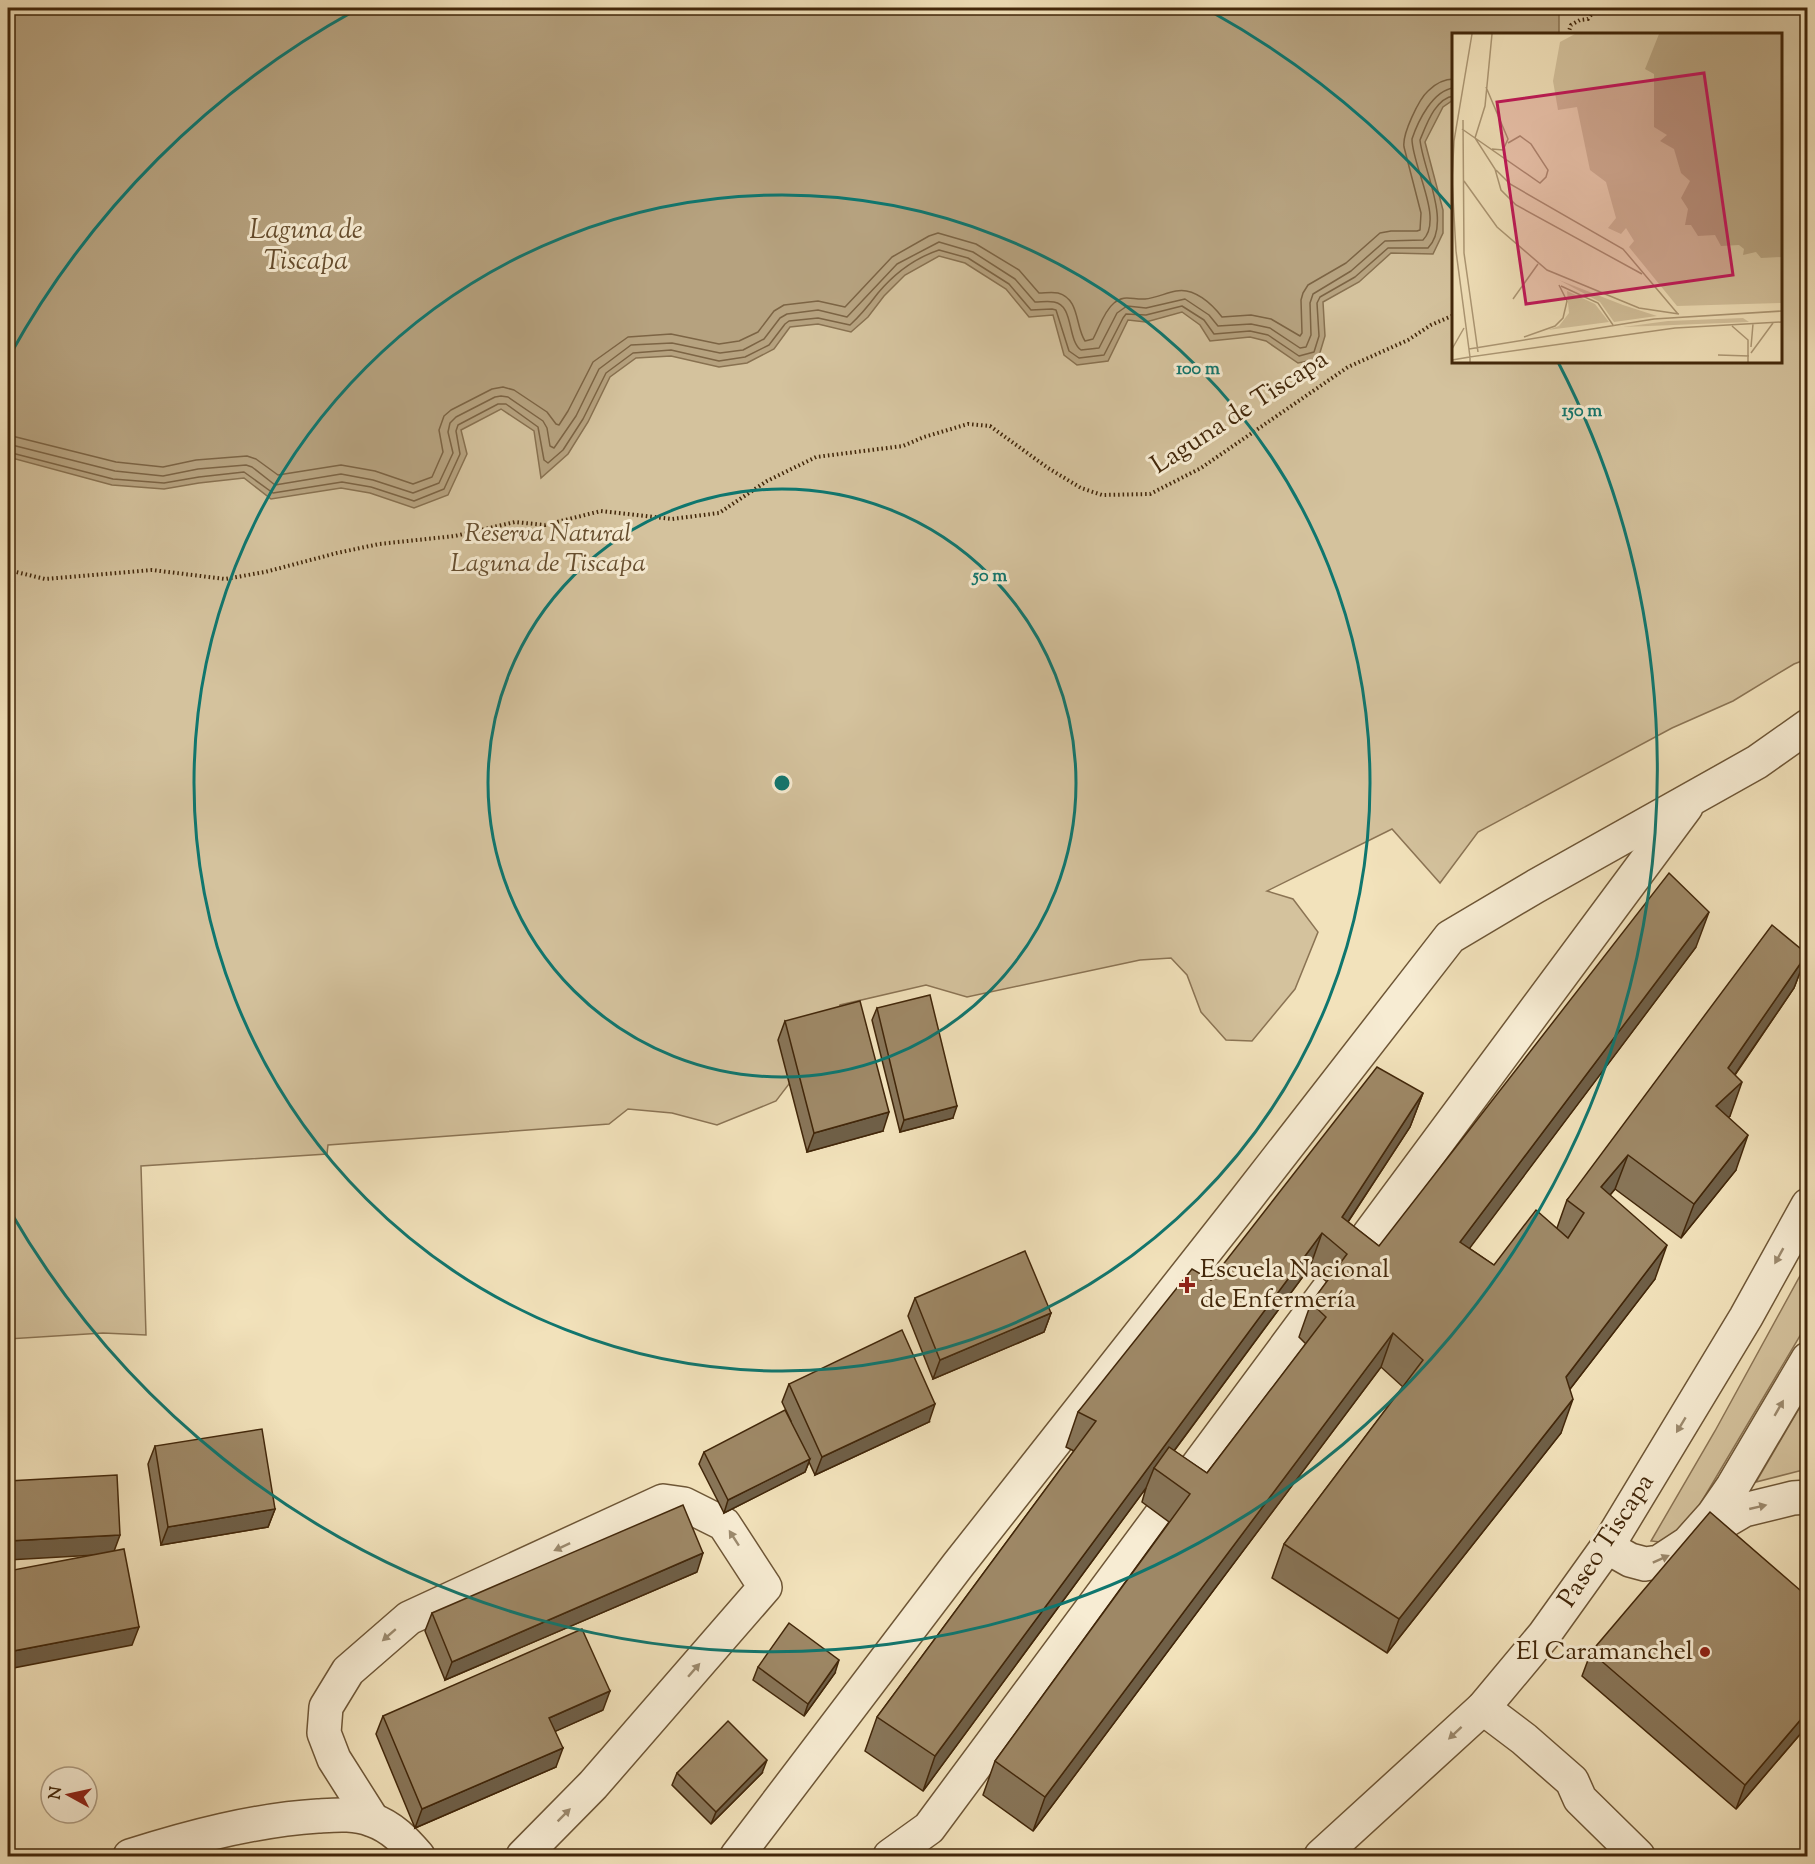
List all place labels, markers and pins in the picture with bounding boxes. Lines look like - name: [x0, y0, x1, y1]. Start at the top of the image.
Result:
- centre of rings: [772, 773, 792, 793]
- place label: Escuela Nacional de Enfermería: [1200, 1252, 1390, 1319]
- marker: Escuela Nacional de Enfermería: [1178, 1276, 1196, 1294]
- place label: El Caramanchel: [1516, 1634, 1693, 1671]
- marker: El Caramanchel: [1698, 1645, 1712, 1659]

